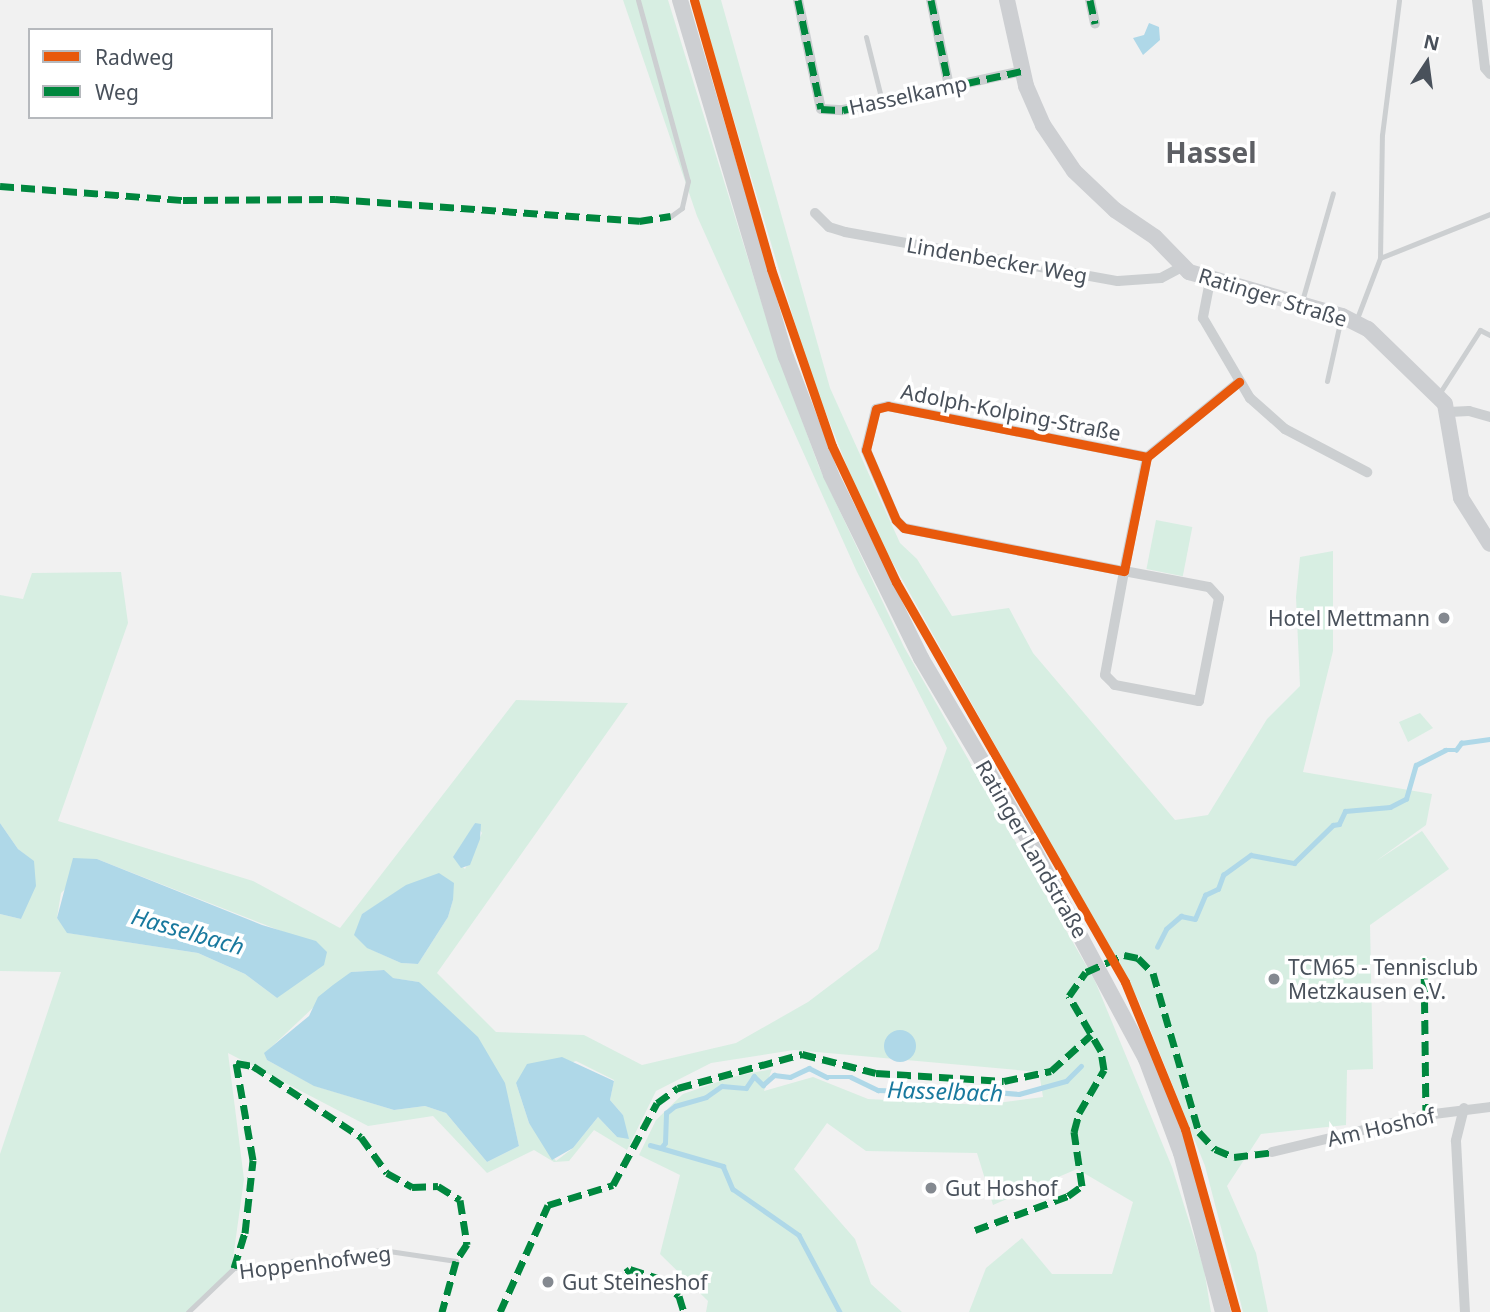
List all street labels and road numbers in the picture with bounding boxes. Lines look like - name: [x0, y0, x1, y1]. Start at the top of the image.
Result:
- street label: Hasselkamp: [847, 70, 969, 120]
- street label: Lindenbecker Weg: [905, 232, 1089, 288]
- street label: Ratinger Straße: [1196, 262, 1350, 332]
- street label: Adolph-Kolping-Straße: [899, 378, 1123, 446]
- street label: Ratinger Landstraße: [971, 756, 1093, 942]
- street label: Am Hoshof: [1325, 1102, 1437, 1152]
- street label: Hoppenhofweg: [237, 1240, 393, 1284]

